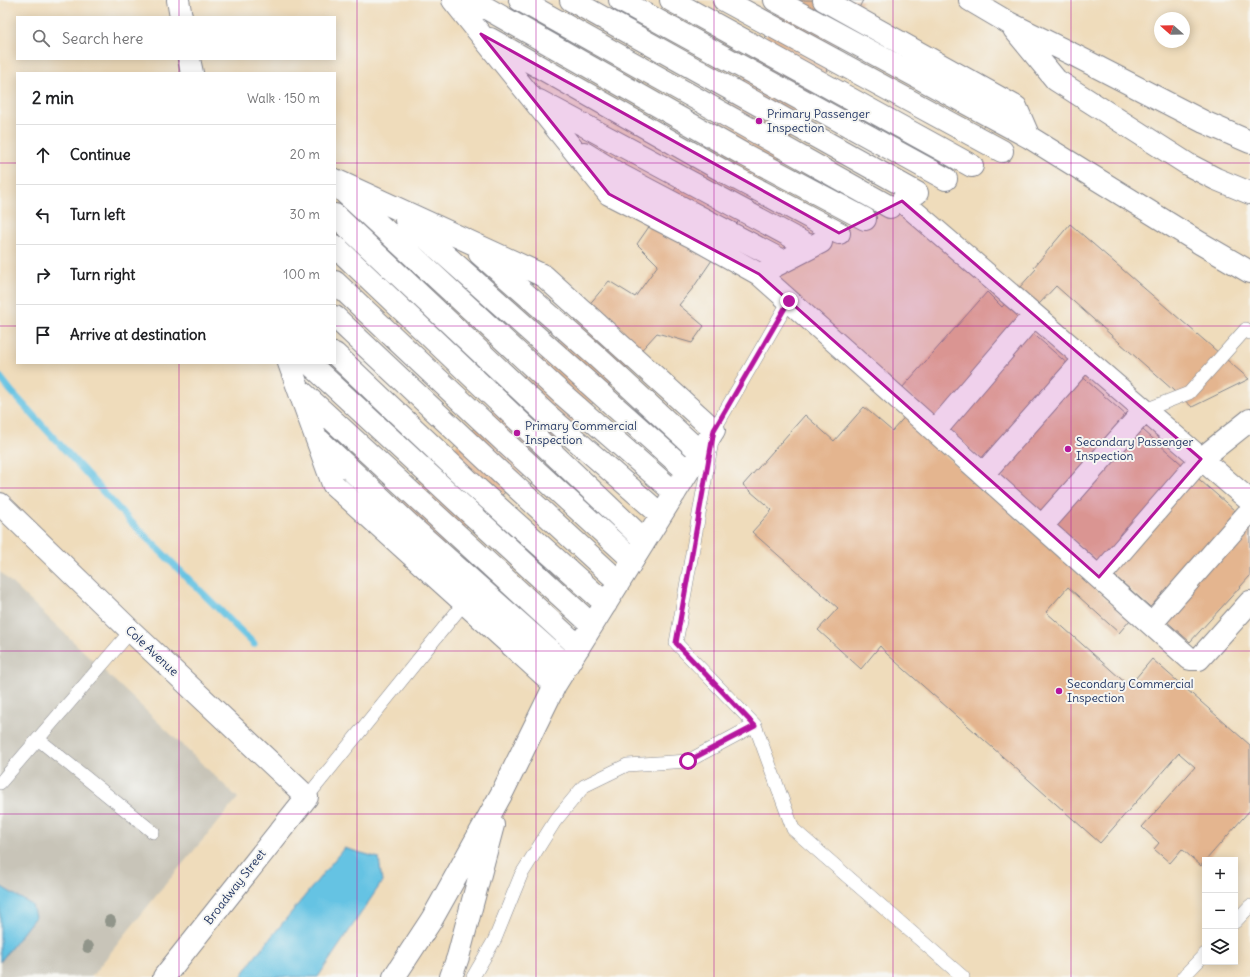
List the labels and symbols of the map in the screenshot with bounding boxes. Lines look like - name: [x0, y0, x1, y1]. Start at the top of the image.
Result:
- north arrow: [1154, 12, 1190, 48]
- place label: Primary Passenger Inspection: [767, 106, 870, 135]
- marker: Primary Passenger Inspection: [754, 116, 764, 126]
- route end: [780, 292, 798, 310]
- place label: Primary Commercial Inspection: [525, 418, 637, 447]
- marker: Primary Commercial Inspection: [512, 428, 522, 438]
- place label: Secondary Passenger Inspection: [1076, 434, 1194, 463]
- marker: Secondary Passenger Inspection: [1063, 444, 1073, 454]
- street label: Cole Avenue: [123, 622, 182, 679]
- place label: Secondary Commercial Inspection: [1067, 676, 1193, 705]
- marker: Secondary Commercial Inspection: [1054, 686, 1064, 696]
- route start: [679, 752, 697, 770]
- street label: Broadway Street: [201, 846, 269, 927]

